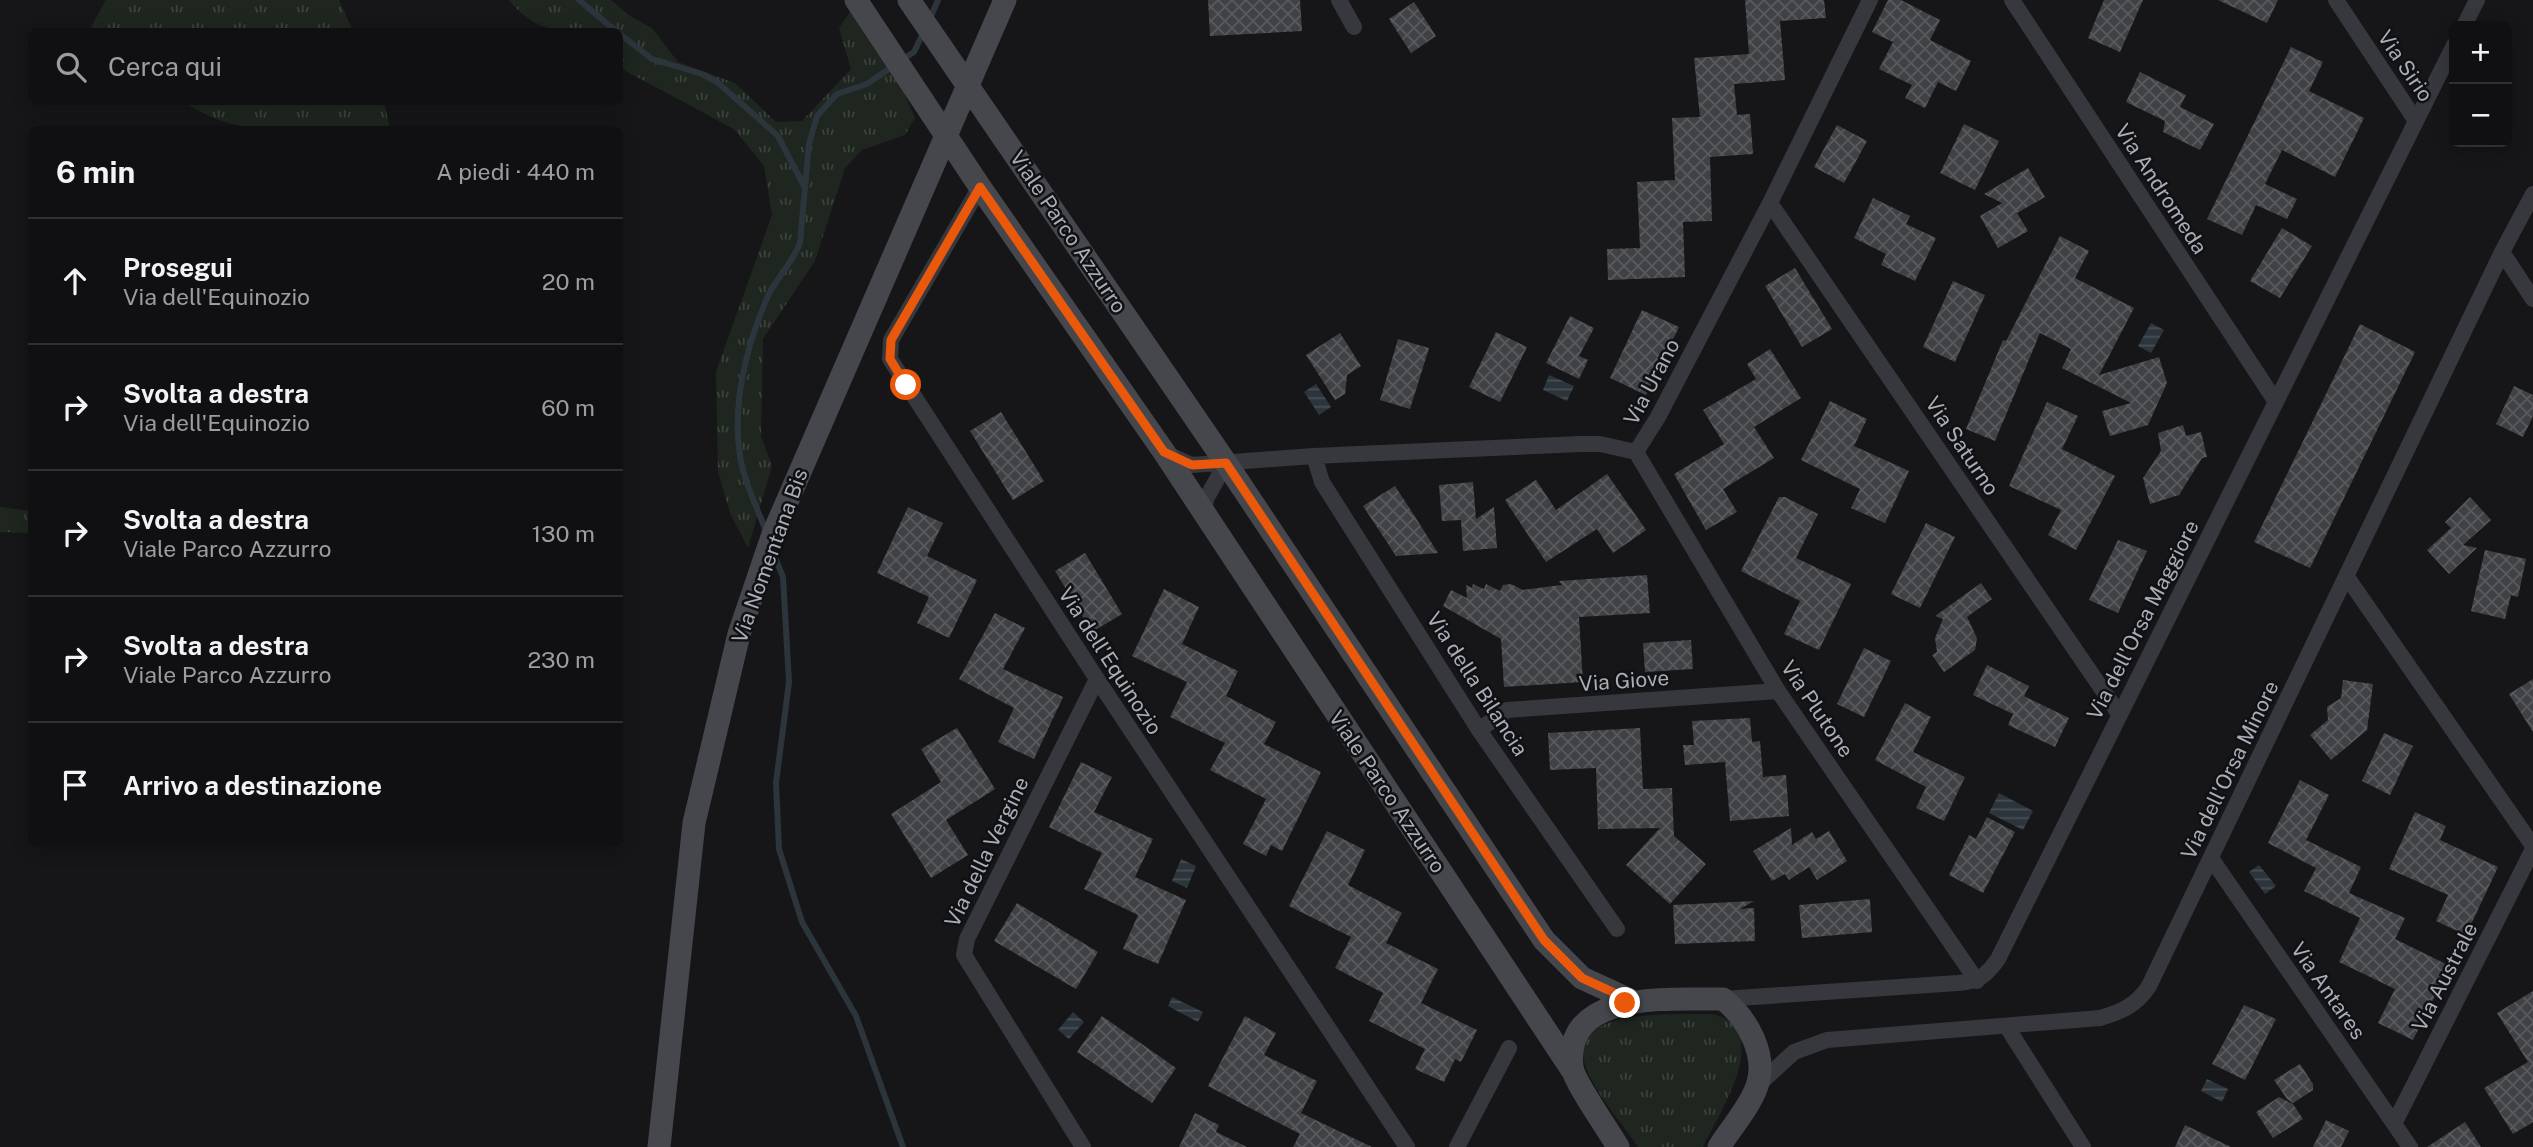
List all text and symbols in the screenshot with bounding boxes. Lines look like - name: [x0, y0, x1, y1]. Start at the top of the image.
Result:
- map controls: [2449, 21, 2512, 147]
- button: +: [2449, 21, 2512, 84]
- street label: Via Sirio: [2372, 25, 2438, 106]
- search box: [28, 28, 623, 105]
- icon: search: [52, 48, 90, 86]
- text: Cerca qui: [108, 51, 222, 82]
- button: −: [2449, 84, 2512, 147]
- street label: Via Andromeda: [2110, 119, 2213, 258]
- street label: Viale Parco Azzurro: [1005, 146, 1132, 318]
- text: 6 min: [56, 154, 135, 190]
- text: A piedi · 440 m: [436, 158, 595, 185]
- text: Prosegui: [123, 252, 233, 283]
- icon: ahead: [56, 262, 94, 300]
- text: 20 m: [542, 268, 595, 295]
- text: Via dell'Equinozio: [123, 283, 310, 310]
- street label: Via Urano: [1618, 334, 1685, 429]
- route start: [890, 369, 921, 400]
- text: Svolta a destra: [123, 378, 309, 409]
- icon: right: [56, 388, 94, 426]
- street label: Via Saturno: [1920, 392, 2005, 500]
- text: 60 m: [541, 394, 595, 421]
- text: Via dell'Equinozio: [123, 409, 310, 436]
- street label: Via Nomentana Bis: [726, 465, 813, 646]
- text: Svolta a destra: [123, 504, 309, 535]
- icon: right: [56, 514, 94, 552]
- street label: Via dell'Orsa Maggiore: [2081, 516, 2204, 724]
- text: 130 m: [532, 520, 595, 547]
- text: Viale Parco Azzurro: [123, 535, 332, 562]
- street label: Via dell'Equinozio: [1053, 582, 1167, 739]
- street label: Via della Bilancia: [1422, 607, 1533, 760]
- text: Svolta a destra: [123, 630, 309, 661]
- icon: right: [56, 640, 94, 678]
- text: 230 m: [527, 646, 595, 673]
- street label: Via Plutone: [1776, 656, 1859, 762]
- text: Viale Parco Azzurro: [123, 661, 332, 688]
- street label: Via Giove: [1578, 665, 1670, 696]
- street label: Via dell'Orsa Minore: [2175, 676, 2284, 863]
- street label: Viale Parco Azzurro: [1324, 706, 1451, 878]
- icon: arrive: [56, 766, 94, 804]
- text: Arrivo a destinazione: [123, 770, 382, 801]
- street label: Via della Vergine: [939, 773, 1034, 931]
- street label: Via Australe: [2406, 918, 2483, 1035]
- street label: Via Antares: [2286, 937, 2371, 1044]
- route end: [1609, 987, 1640, 1018]

